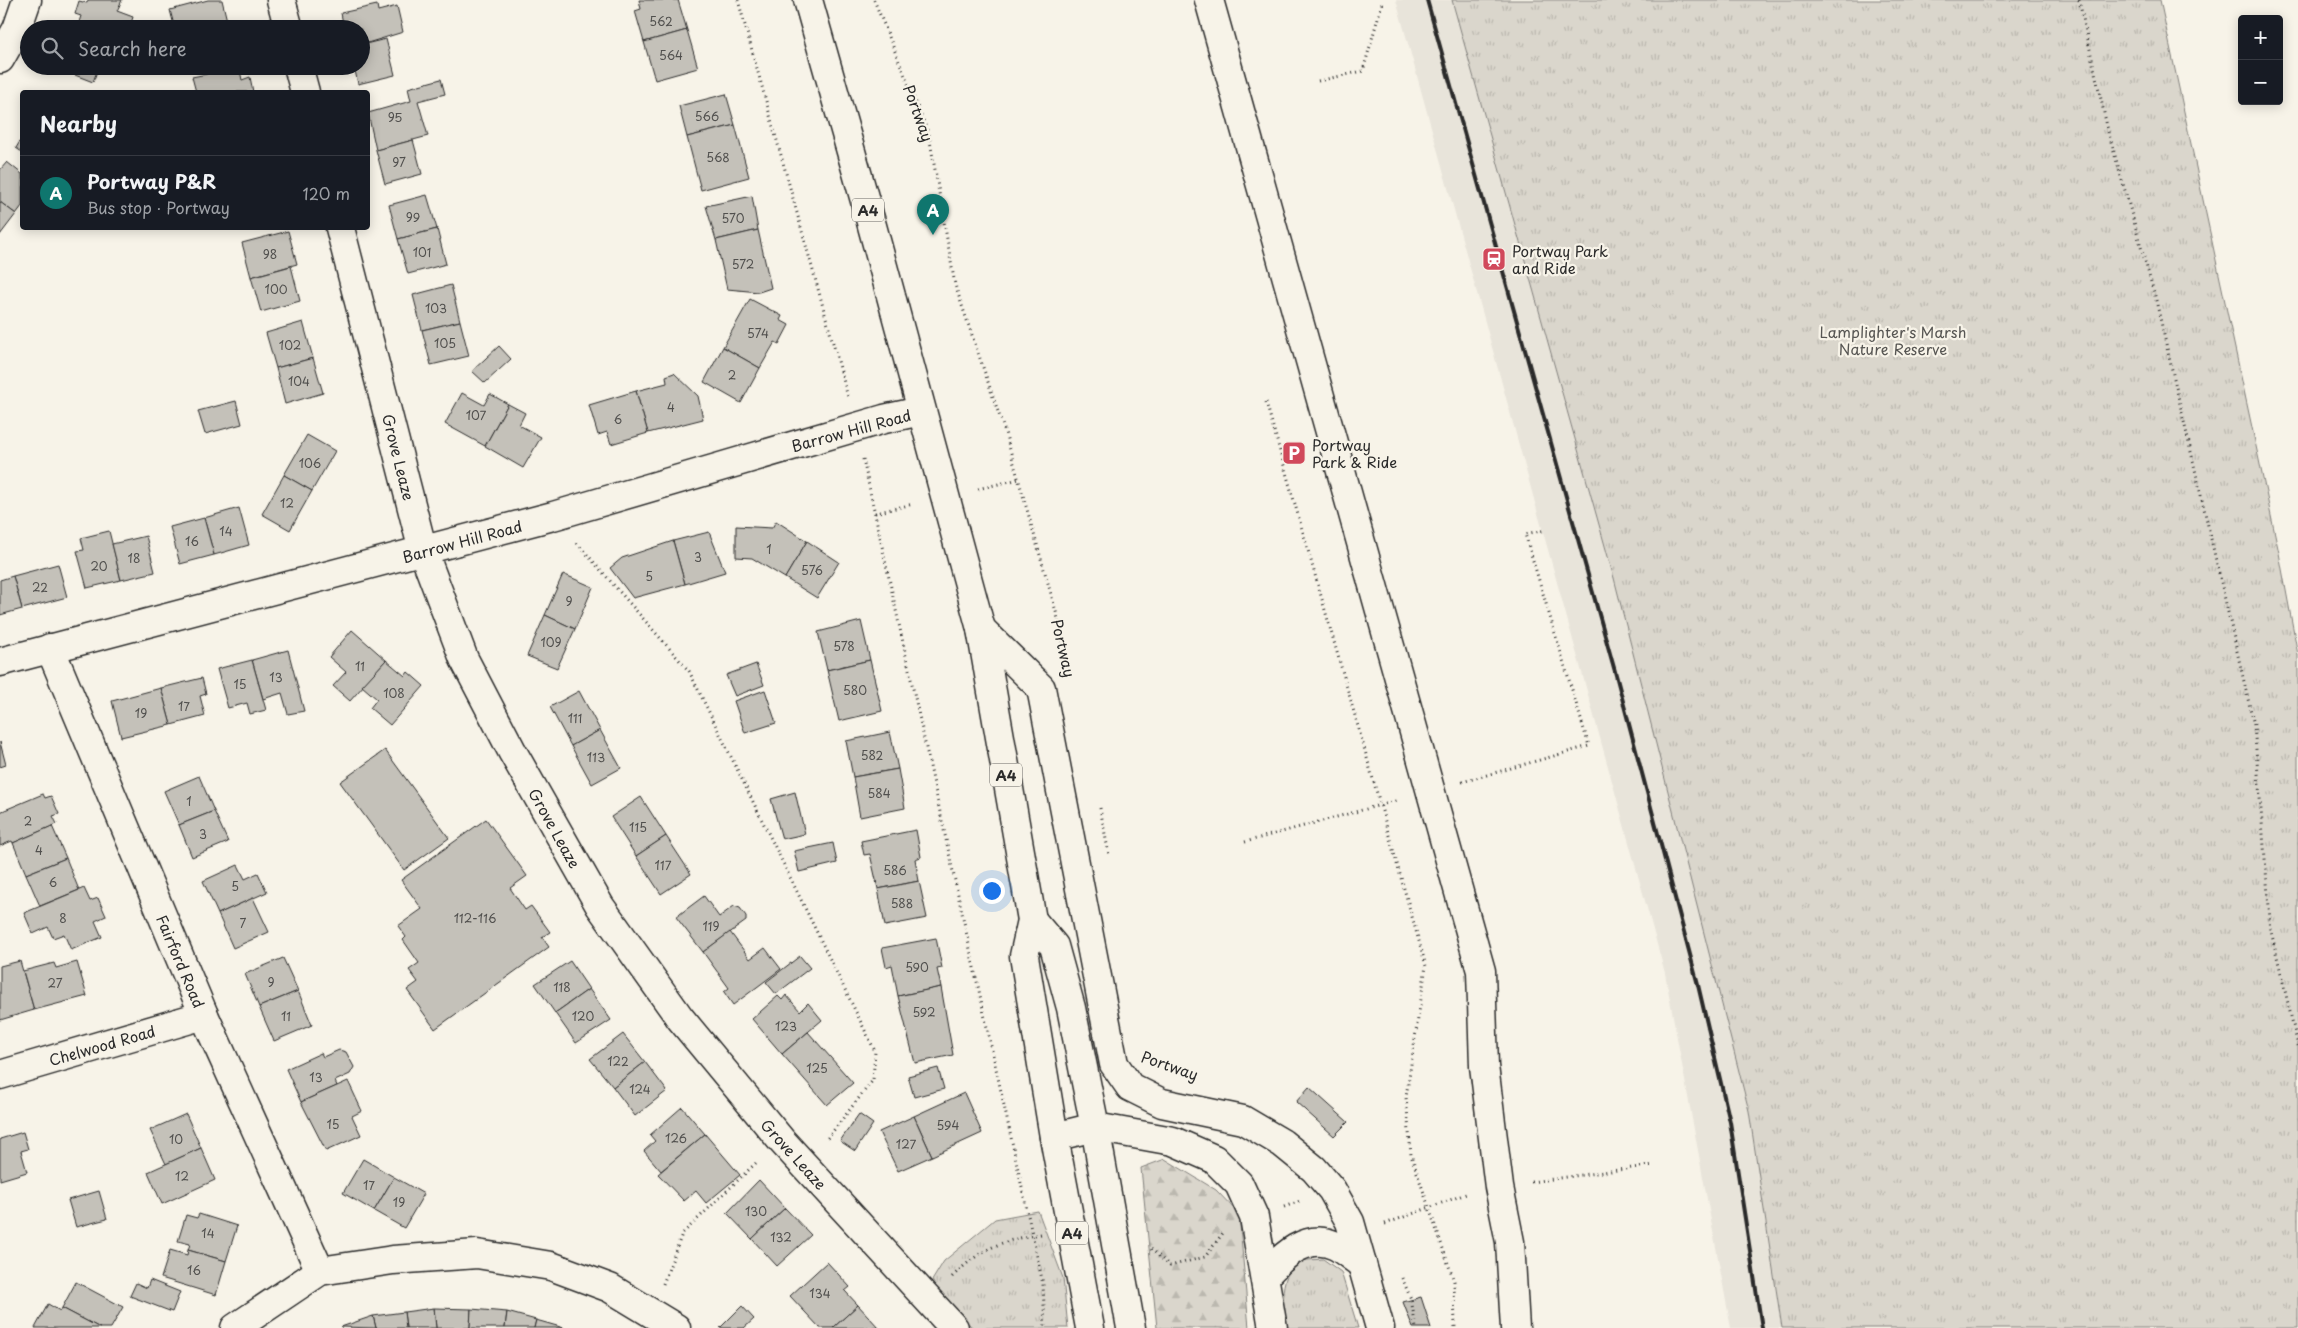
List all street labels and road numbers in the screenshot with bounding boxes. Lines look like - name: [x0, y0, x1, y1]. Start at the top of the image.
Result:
- street label: Portway: [898, 81, 940, 145]
- road number: A4: [852, 198, 884, 222]
- street label: Barrow Hill Road: [789, 403, 913, 457]
- street label: Grove Leaze: [377, 411, 421, 503]
- street label: Barrow Hill Road: [400, 514, 524, 568]
- street label: Portway: [1046, 617, 1082, 679]
- road number: A4: [990, 764, 1022, 786]
- street label: Grove Leaze: [523, 784, 587, 872]
- street label: Fairford Road: [151, 911, 211, 1011]
- street label: Chelwood Road: [46, 1019, 158, 1071]
- street label: Portway: [1138, 1045, 1202, 1085]
- street label: Grove Leaze: [756, 1113, 832, 1195]
- road number: A4: [1056, 1222, 1088, 1244]

